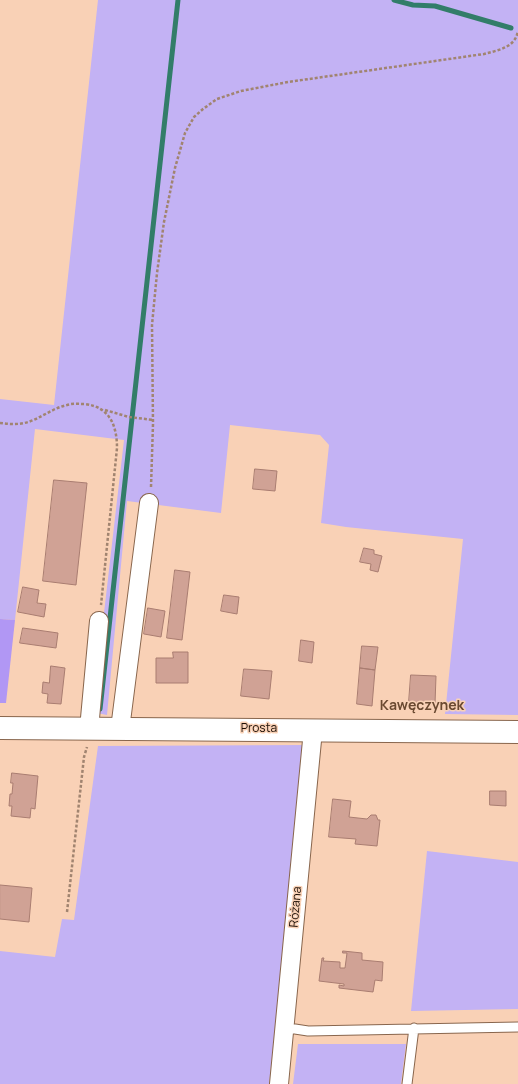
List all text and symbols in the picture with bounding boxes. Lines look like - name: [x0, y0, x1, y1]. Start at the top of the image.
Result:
- district label: Kawęczynek: [380, 698, 464, 714]
- street label: Prosta: [241, 722, 277, 736]
- street label: Różana: [287, 886, 305, 928]

